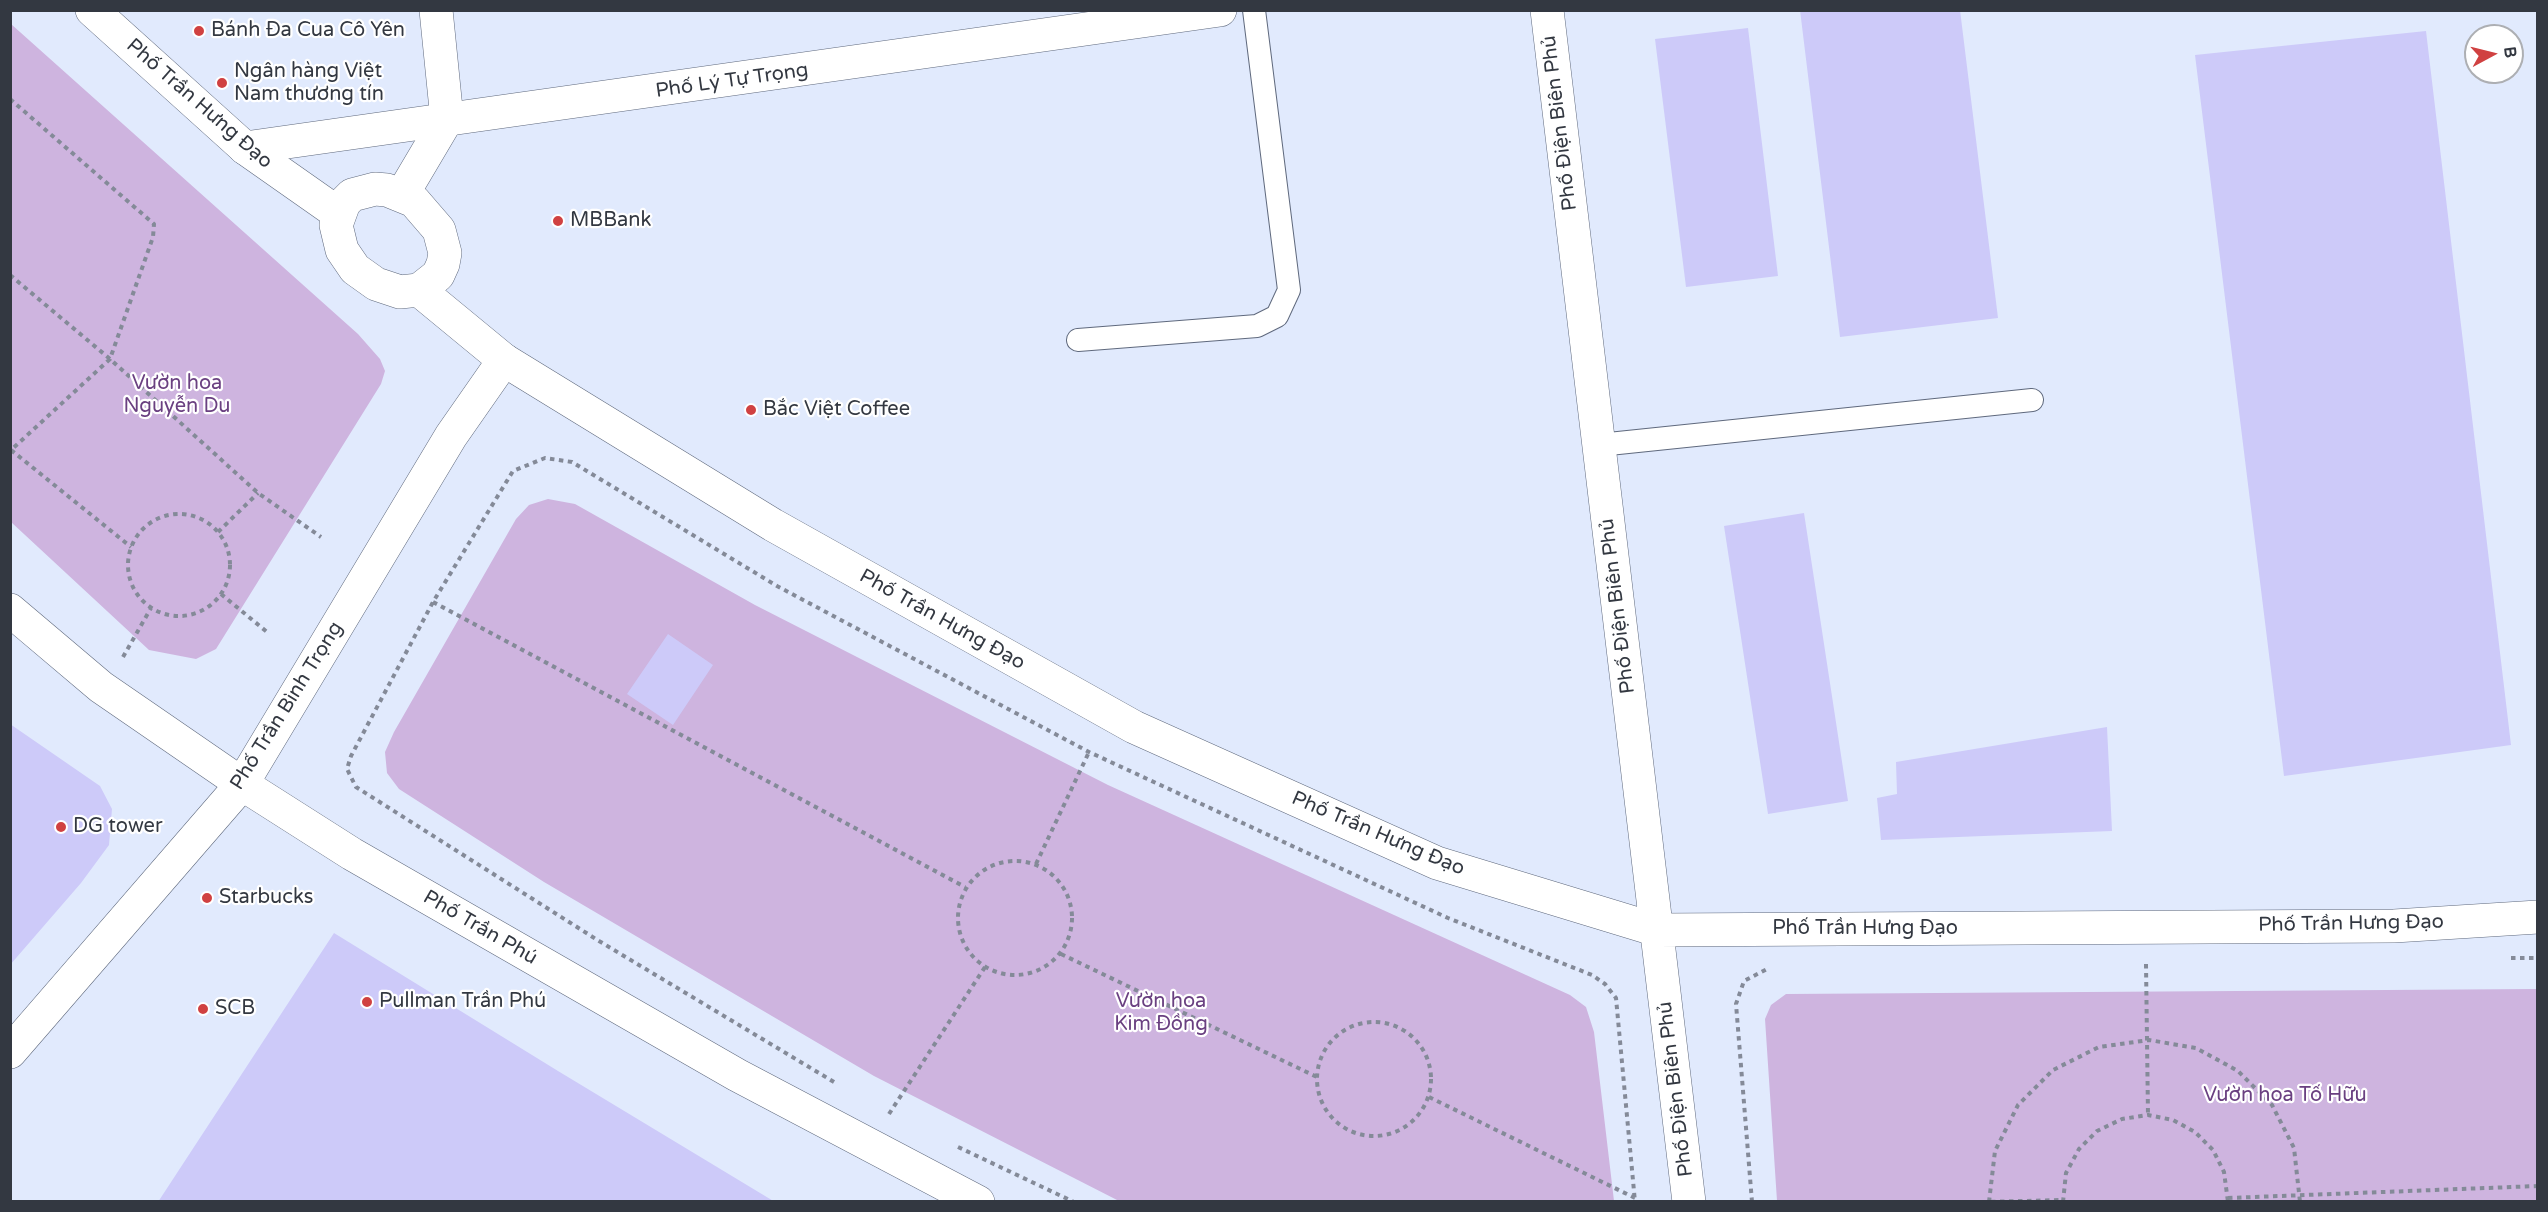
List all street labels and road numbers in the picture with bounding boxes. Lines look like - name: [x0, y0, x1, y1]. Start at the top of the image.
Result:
- street label: Phố Trần Hưng Đạo: [121, 34, 277, 174]
- street label: Phố Điện Biên Phủ: [1537, 34, 1583, 212]
- street label: Phố Lý Tự Trọng: [654, 58, 810, 104]
- street label: Phố Điện Biên Phủ: [1595, 517, 1641, 695]
- street label: Phố Trần Hưng Đạo: [855, 564, 1029, 676]
- street label: Phố Trần Bình Trọng: [226, 618, 348, 794]
- street label: Phố Trần Hưng Đạo: [1288, 787, 1468, 881]
- street label: Phố Trần Phú: [419, 886, 541, 970]
- street label: Phố Trần Hưng Đạo: [2258, 910, 2444, 938]
- street label: Phố Trần Hưng Đạo: [1772, 917, 1958, 941]
- street label: Phố Điện Biên Phủ: [1653, 1000, 1699, 1178]

